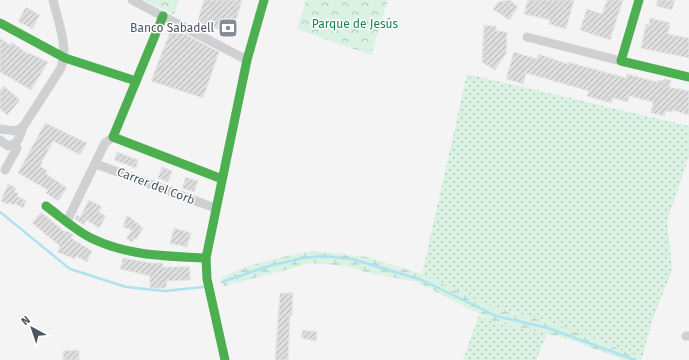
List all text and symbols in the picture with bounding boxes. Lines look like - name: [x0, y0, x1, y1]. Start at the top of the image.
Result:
- bank icon: Banco Sabadell: [217, 17, 239, 39]
- park label: Parque de Jesús: [312, 17, 399, 31]
- place label: Banco Sabadell: [130, 21, 214, 35]
- street label: Carrer del Corb: [115, 165, 197, 207]
- north arrow: [12, 308, 52, 348]
- text: N: [19, 313, 33, 328]

